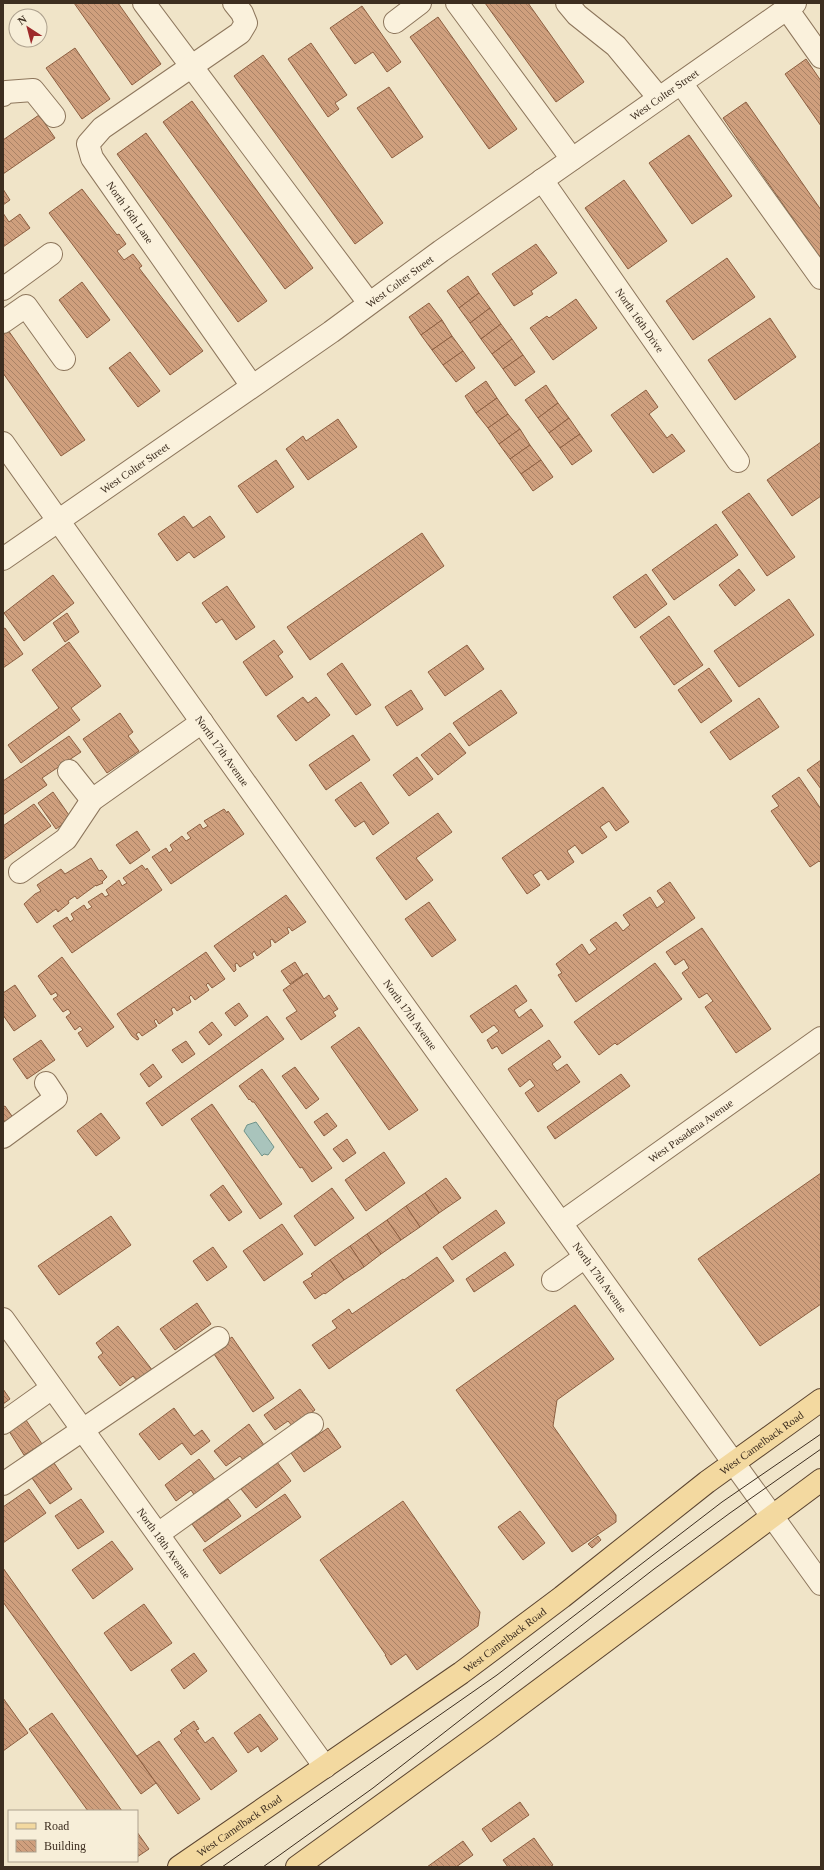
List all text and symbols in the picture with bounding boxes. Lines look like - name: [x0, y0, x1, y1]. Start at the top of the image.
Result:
- north arrow: [8, 8, 48, 48]
- text: N: [15, 13, 29, 27]
- street label: West Colter Street: [628, 67, 701, 123]
- street label: North 16th Lane: [104, 179, 156, 246]
- street label: West Colter Street: [364, 253, 435, 310]
- street label: North 16th Drive: [613, 286, 667, 355]
- street label: West Colter Street: [98, 440, 171, 496]
- street label: North 17th Avenue: [193, 713, 252, 788]
- street label: North 17th Avenue: [381, 977, 440, 1052]
- street label: West Pasadena Avenue: [646, 1097, 735, 1165]
- street label: North 17th Avenue: [571, 1240, 629, 1315]
- street label: West Camelback Road: [717, 1408, 806, 1477]
- street label: North 18th Avenue: [135, 1506, 193, 1581]
- street label: West Camelback Road: [461, 1605, 549, 1675]
- street label: West Camelback Road: [195, 1792, 284, 1859]
- legend: [8, 1810, 138, 1862]
- text: Road: [44, 1819, 69, 1833]
- text: Building: [44, 1839, 86, 1853]

